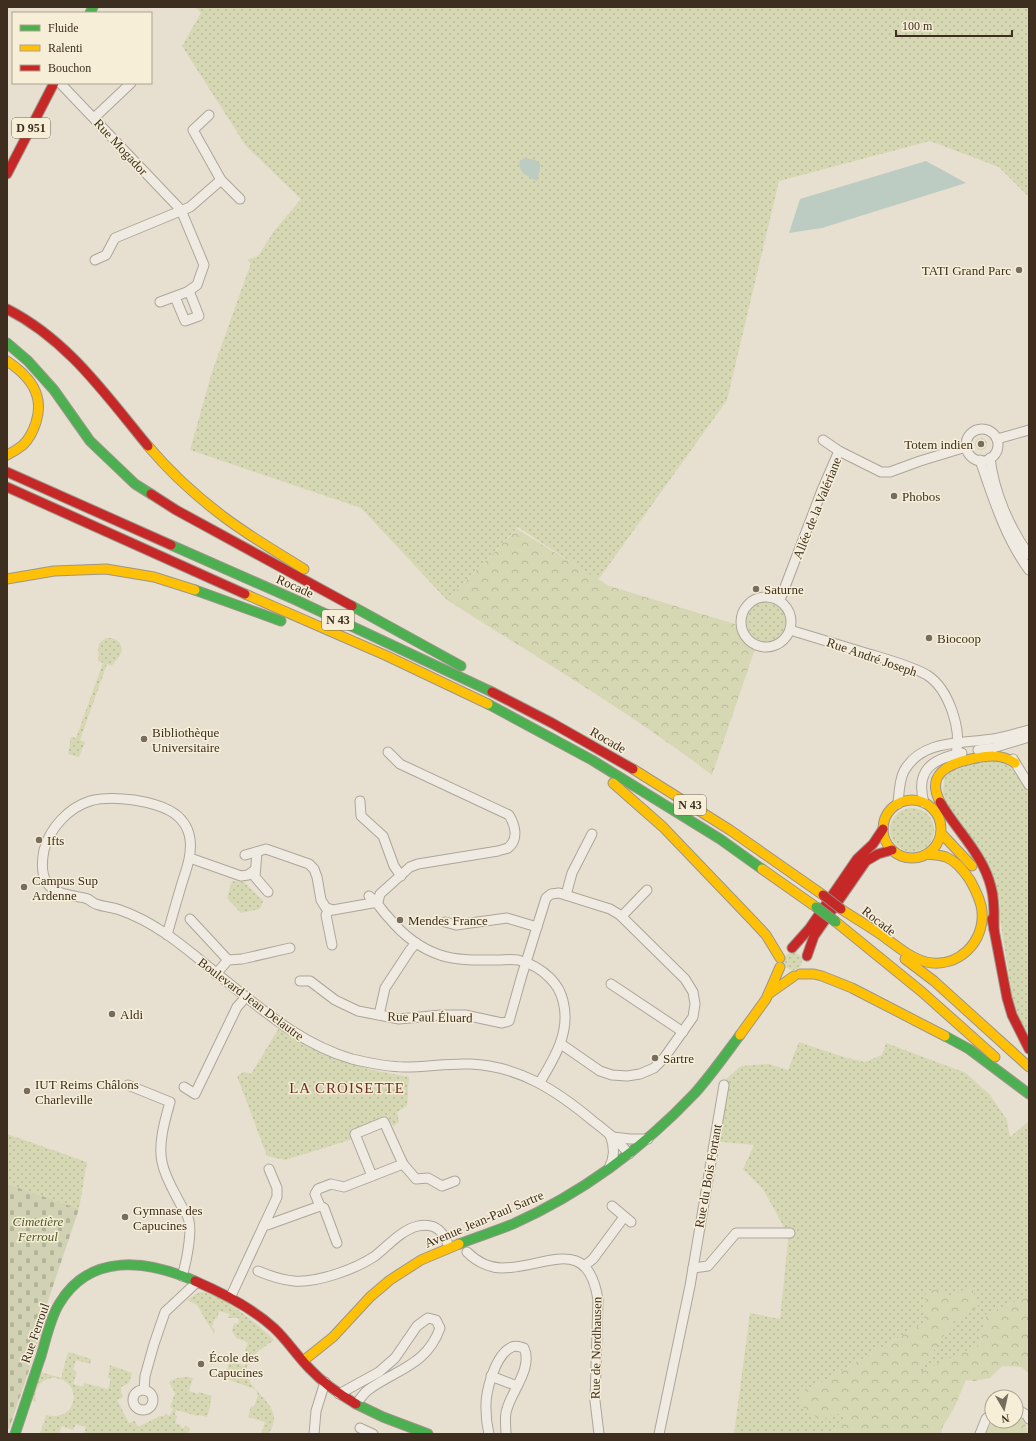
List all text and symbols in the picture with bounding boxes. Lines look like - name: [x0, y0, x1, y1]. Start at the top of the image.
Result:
- legend: [12, 12, 152, 84]
- scale bar: [896, 12, 1012, 38]
- text: 100 m: [902, 19, 933, 33]
- text: Fluide: [48, 21, 79, 35]
- text: Ralenti: [48, 41, 83, 55]
- text: Bouchon: [48, 61, 91, 75]
- street label: Rue Mogador: [91, 116, 151, 179]
- road number: D 951: [12, 118, 50, 138]
- place label: TATI Grand Parc: [922, 263, 1011, 278]
- marker: TATI Grand Parc: [1014, 265, 1024, 275]
- place label: Totem indien: [904, 437, 973, 452]
- marker: Totem indien: [976, 439, 986, 449]
- street label: Allée de la Valériane: [790, 455, 844, 561]
- place label: Phobos: [902, 489, 940, 504]
- marker: Phobos: [889, 491, 899, 501]
- street label: Rocade: [274, 571, 316, 601]
- place label: Saturne: [764, 582, 804, 597]
- marker: Saturne: [751, 584, 761, 594]
- road number: N 43: [322, 610, 354, 630]
- place label: Biocoop: [937, 631, 981, 646]
- marker: Biocoop: [924, 633, 934, 643]
- street label: Rue André Joseph: [825, 635, 920, 680]
- street label: Rocade: [587, 724, 629, 756]
- place label: Bibliothèque Universitaire: [152, 725, 220, 755]
- marker: Bibliothèque Universitaire: [139, 734, 149, 744]
- road number: N 43: [674, 795, 706, 815]
- place label: Ifts: [47, 833, 64, 848]
- marker: Ifts: [34, 835, 44, 845]
- place label: Campus Sup Ardenne: [32, 873, 98, 903]
- marker: Campus Sup Ardenne: [19, 882, 29, 892]
- street label: Rocade: [859, 903, 899, 939]
- place label: Mendes France: [408, 913, 488, 928]
- marker: Mendes France: [395, 915, 405, 925]
- street label: Boulevard Jean Delautre: [195, 954, 307, 1044]
- place label: Aldi: [120, 1007, 144, 1022]
- marker: Aldi: [107, 1009, 117, 1019]
- street label: Rue Paul Éluard: [387, 1009, 473, 1025]
- place label: Sartre: [663, 1051, 694, 1066]
- marker: Sartre: [650, 1053, 660, 1063]
- place label: IUT Reims Châlons Charleville: [35, 1077, 139, 1107]
- district label: LA CROISETTE: [289, 1080, 405, 1096]
- marker: IUT Reims Châlons Charleville: [22, 1086, 32, 1096]
- street label: Rue du Bois Fortant: [691, 1123, 725, 1229]
- street label: Avenue Jean-Paul Sartre: [422, 1187, 546, 1251]
- place label: Gymnase des Capucines: [133, 1203, 203, 1233]
- marker: Gymnase des Capucines: [120, 1212, 130, 1222]
- park label: Cimetière Ferroul: [13, 1214, 64, 1244]
- street label: Rue de Nordhausen: [588, 1296, 604, 1399]
- street label: Rue Ferroul: [18, 1301, 52, 1365]
- place label: École des Capucines: [209, 1350, 263, 1380]
- marker: École des Capucines: [196, 1359, 206, 1369]
- north arrow: [984, 1389, 1024, 1429]
- text: N: [1001, 1412, 1010, 1425]

